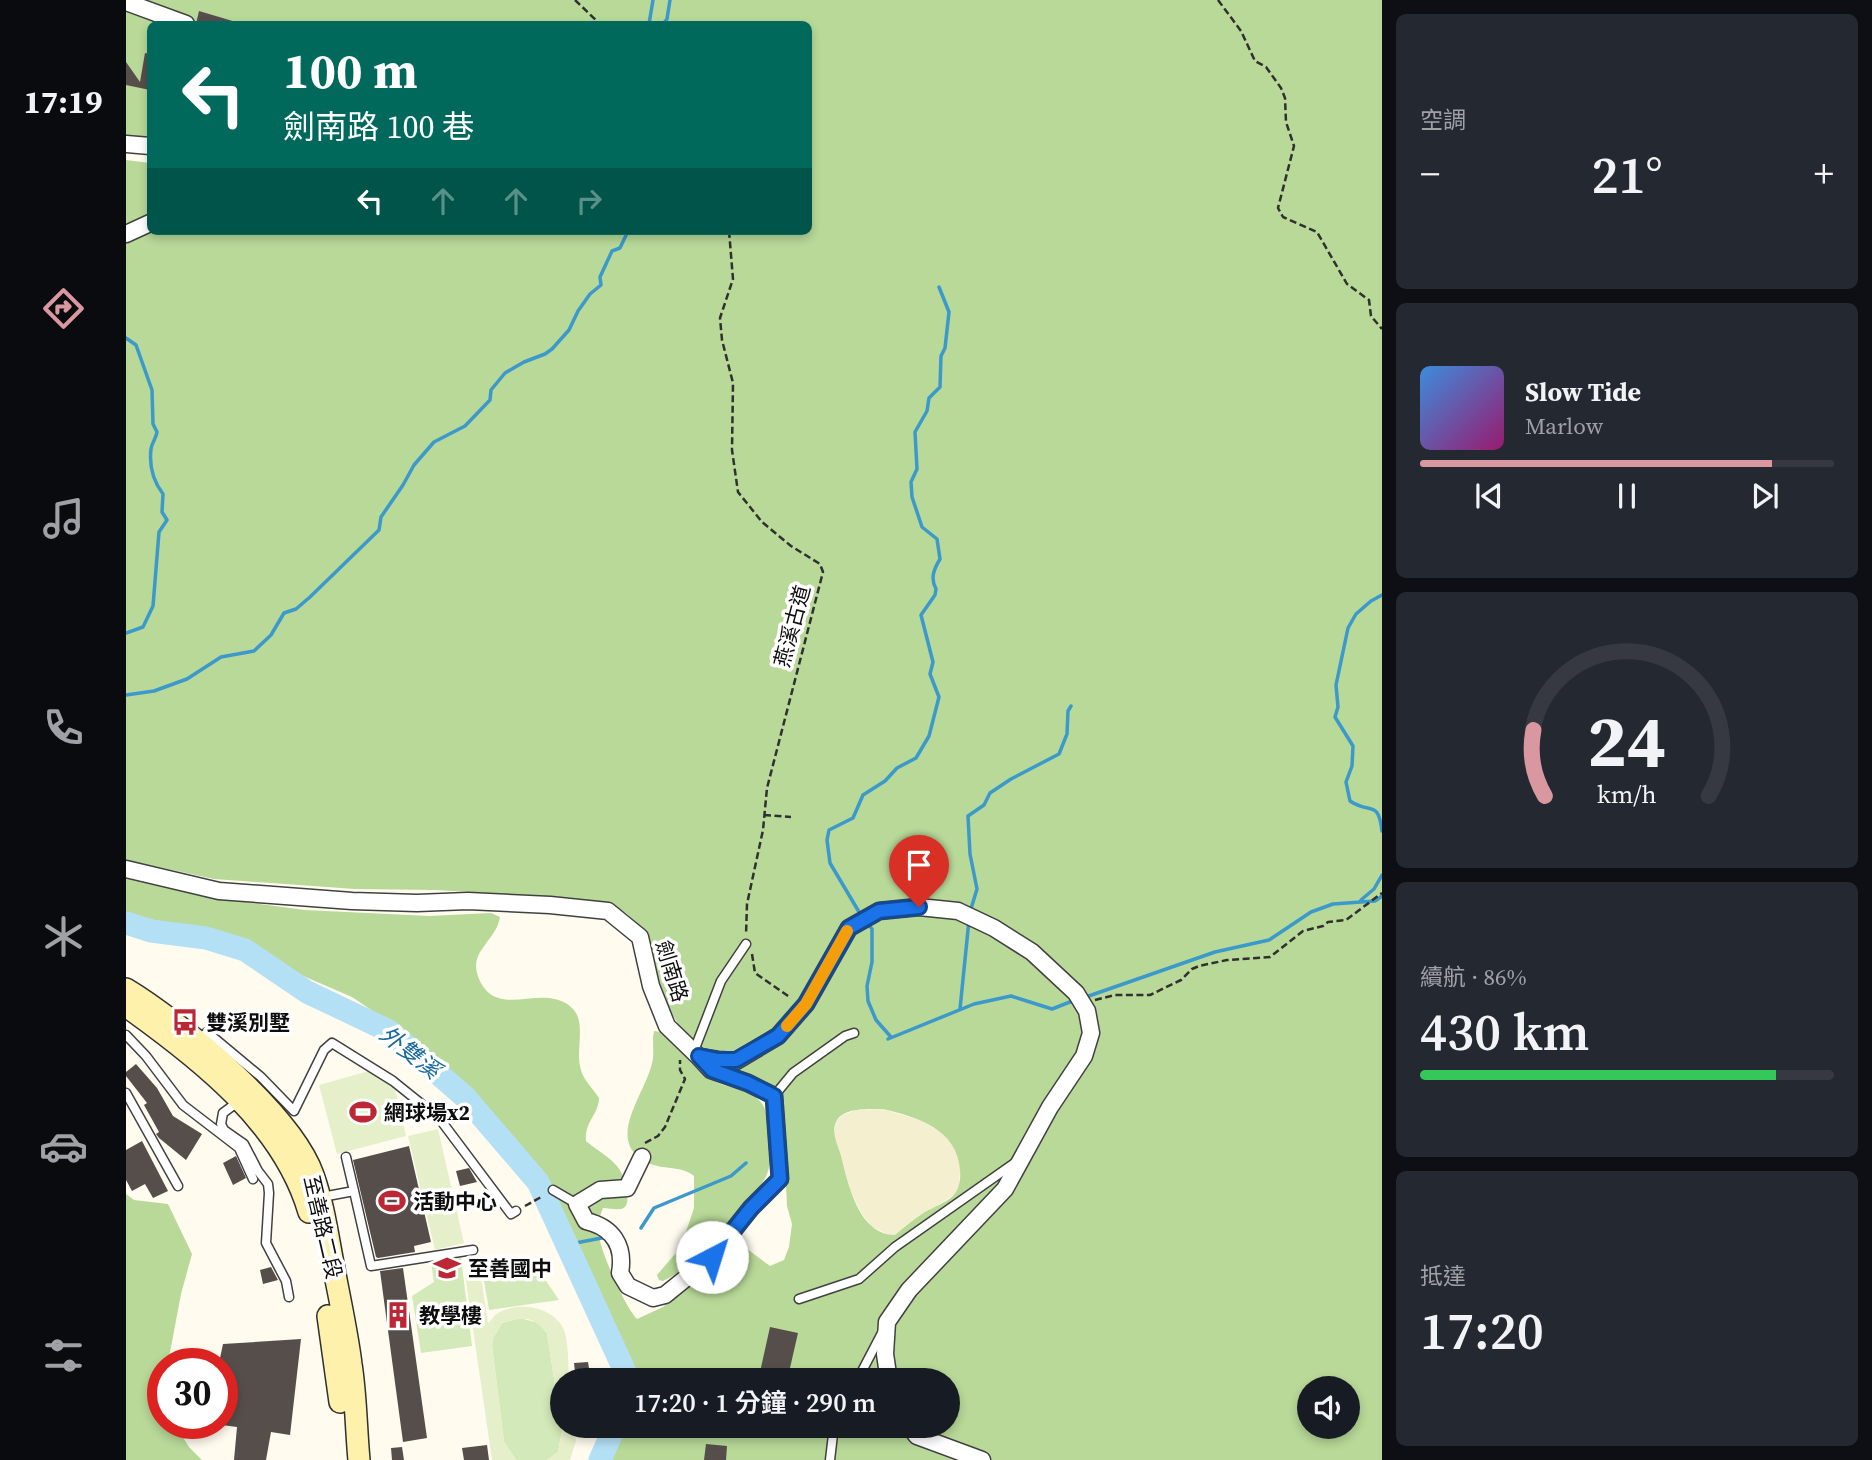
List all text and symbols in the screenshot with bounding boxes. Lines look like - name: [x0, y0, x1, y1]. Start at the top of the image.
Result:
- text: 100 m: [283, 37, 418, 104]
- icon: left: [168, 49, 259, 140]
- text: 17:19: [24, 80, 102, 124]
- text: 空調: [1420, 104, 1466, 136]
- text: 劍南路 100 巷: [283, 105, 474, 149]
- text: 21°: [1591, 139, 1663, 210]
- text: −: [1420, 148, 1440, 200]
- text: +: [1814, 148, 1834, 200]
- icon: left: [351, 182, 389, 220]
- icon: ahead: [424, 182, 462, 220]
- icon: ahead: [497, 182, 535, 220]
- icon: right: [570, 182, 608, 220]
- icon: directions: [39, 284, 88, 333]
- text: Slow Tide: [1525, 374, 1641, 410]
- text: Marlow: [1525, 410, 1603, 442]
- icon: previous: [1470, 477, 1508, 515]
- icon: pause: [1608, 477, 1646, 515]
- icon: next: [1746, 477, 1784, 515]
- icon: music: [39, 494, 88, 543]
- street label: 燕溪古道: [767, 582, 817, 670]
- text: 24: [1588, 691, 1666, 790]
- icon: phone: [39, 703, 88, 752]
- text: km/h: [1597, 777, 1657, 811]
- pin: [889, 835, 949, 907]
- icon: arrive: [900, 846, 938, 884]
- icon: climate: [39, 912, 88, 961]
- street label: 劍南路: [649, 937, 695, 1005]
- text: 續航 · 86%: [1420, 961, 1527, 993]
- text: 430 km: [1420, 996, 1589, 1067]
- bus stop icon: 雙溪別墅: [170, 1007, 200, 1037]
- place label: 雙溪別墅: [206, 1008, 290, 1037]
- water label: 外雙溪: [373, 1018, 449, 1088]
- sports icon: 網球場x2: [348, 1097, 378, 1127]
- place label: 網球場x2: [384, 1098, 470, 1127]
- icon: car: [39, 1122, 88, 1171]
- street label: 至善路二段: [297, 1173, 349, 1281]
- sports icon: 活動中心: [377, 1186, 407, 1216]
- place label: 活動中心: [413, 1187, 497, 1216]
- position arrow: [675, 1220, 749, 1294]
- school or university icon: 至善國中: [432, 1253, 462, 1283]
- place label: 至善國中: [468, 1254, 552, 1283]
- text: 抵達: [1420, 1260, 1466, 1292]
- text: 17:20: [1420, 1295, 1544, 1366]
- building icon: 教學樓: [383, 1300, 413, 1330]
- place label: 教學樓: [419, 1301, 482, 1330]
- icon: filters: [39, 1331, 88, 1380]
- speed limit sign: 30: [147, 1348, 238, 1439]
- map controls: [1297, 1376, 1360, 1439]
- button: sound: [1297, 1376, 1360, 1439]
- text: 17:20 · 1 分鐘 · 290 m: [634, 1385, 876, 1421]

